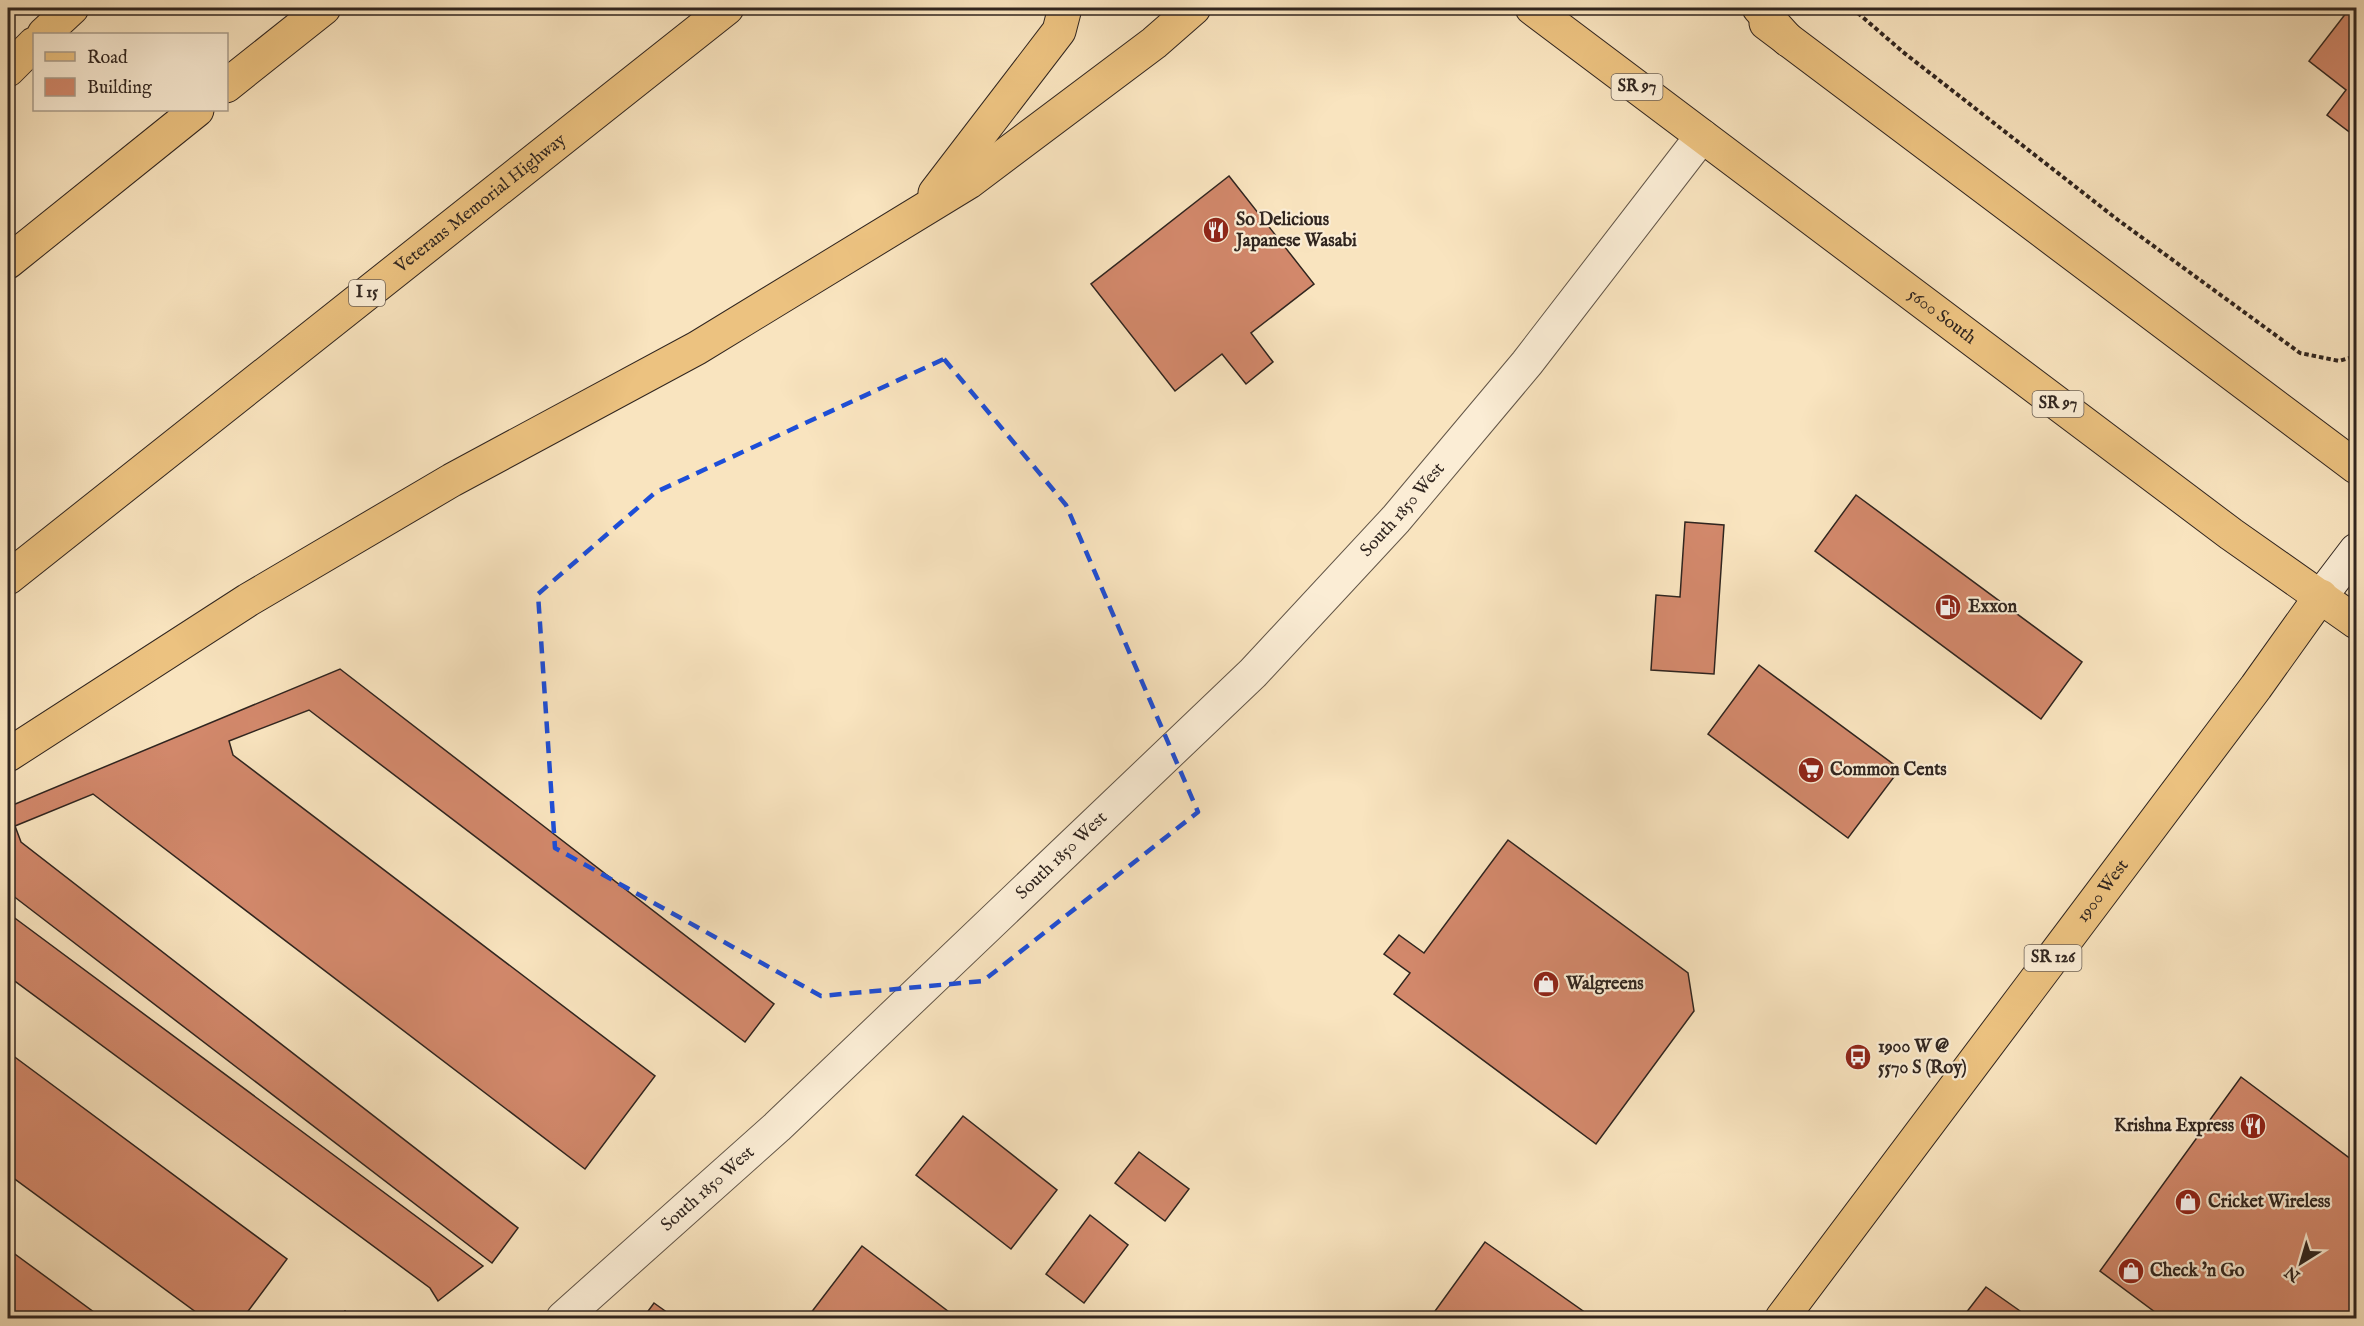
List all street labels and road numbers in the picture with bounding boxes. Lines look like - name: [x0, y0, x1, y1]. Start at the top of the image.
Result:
- road number: SR 97: [1612, 74, 1662, 100]
- street label: Veterans Memorial Highway: [389, 128, 571, 279]
- road number: I 15: [349, 280, 385, 306]
- street label: 5600 South: [1903, 283, 1981, 350]
- road number: SR 97: [2032, 391, 2084, 417]
- street label: South 1850 West: [1355, 458, 1450, 562]
- street label: South 1850 West: [1011, 807, 1112, 905]
- street label: 1900 West: [2072, 855, 2134, 927]
- road number: SR 126: [2024, 945, 2082, 971]
- street label: South 1850 West: [656, 1141, 759, 1237]

